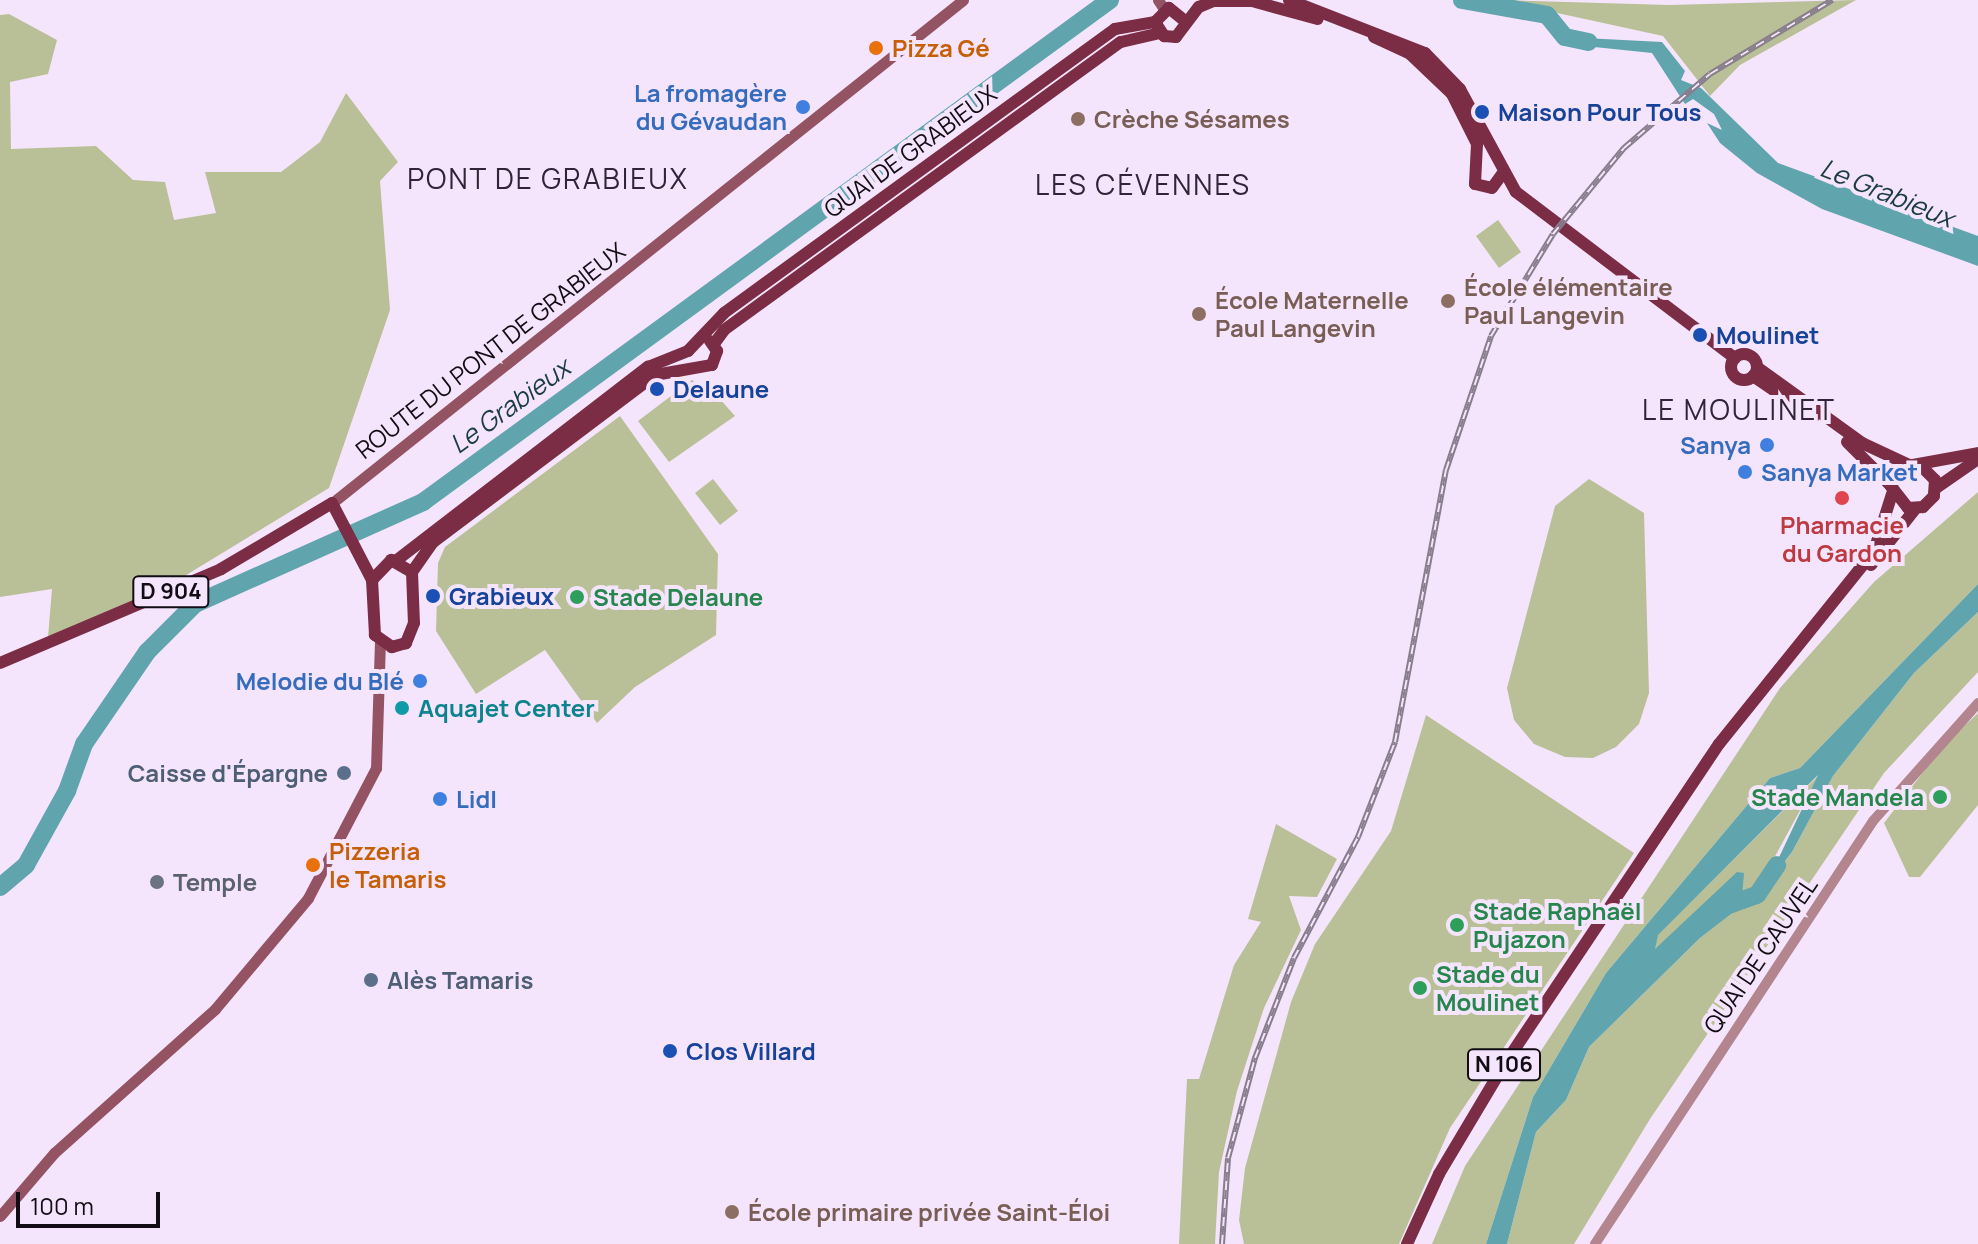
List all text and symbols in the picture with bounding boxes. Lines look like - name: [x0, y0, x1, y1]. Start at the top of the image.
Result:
- place label: Pizza Gé: [892, 34, 990, 62]
- marker: Pizza Gé: [867, 39, 885, 57]
- place label: La fromagère du Gévaudan: [634, 79, 787, 135]
- street label: QUAI DE GRABIEUX: [818, 79, 1002, 223]
- marker: La fromagère du Gévaudan: [794, 98, 812, 116]
- place label: Maison Pour Tous: [1498, 98, 1702, 126]
- marker: Maison Pour Tous: [1473, 103, 1491, 121]
- place label: Crèche Sésames: [1094, 105, 1290, 133]
- marker: Crèche Sésames: [1069, 110, 1087, 128]
- water label: Le Grabieux: [1816, 152, 1958, 234]
- district label: PONT DE GRABIEUX: [407, 161, 689, 195]
- district label: LES CÉVENNES: [1035, 167, 1251, 201]
- street label: ROUTE DU PONT DE GRABIEUX: [349, 236, 631, 464]
- place label: École élémentaire Paul Langevin: [1464, 273, 1673, 329]
- place label: École Maternelle Paul Langevin: [1215, 286, 1409, 342]
- marker: École élémentaire Paul Langevin: [1439, 292, 1457, 310]
- marker: École Maternelle Paul Langevin: [1190, 305, 1208, 323]
- place label: Moulinet: [1716, 321, 1819, 349]
- marker: Moulinet: [1691, 326, 1709, 344]
- water label: Le Grabieux: [444, 352, 576, 460]
- place label: Delaune: [673, 375, 769, 403]
- marker: Delaune: [648, 380, 666, 398]
- district label: LE MOULINET: [1642, 392, 1836, 426]
- place label: Sanya: [1680, 431, 1751, 459]
- marker: Sanya: [1758, 436, 1776, 454]
- place label: Sanya Market: [1761, 458, 1918, 486]
- marker: Sanya Market: [1736, 463, 1754, 481]
- marker: Pharmacie du Gardon: [1833, 489, 1851, 507]
- place label: Pharmacie du Gardon: [1780, 511, 1904, 567]
- road number: D 904: [131, 574, 211, 610]
- place label: Grabieux: [449, 582, 554, 610]
- place label: Stade Delaune: [593, 583, 763, 611]
- marker: Grabieux: [424, 587, 442, 605]
- marker: Stade Delaune: [568, 588, 586, 606]
- place label: Melodie du Blé: [236, 667, 404, 695]
- marker: Melodie du Blé: [411, 672, 429, 690]
- place label: Aquajet Center: [418, 694, 595, 722]
- marker: Aquajet Center: [393, 699, 411, 717]
- place label: Caisse d'Épargne: [128, 759, 328, 787]
- marker: Caisse d'Épargne: [335, 764, 353, 782]
- place label: Stade Mandela: [1751, 783, 1924, 811]
- place label: Lidl: [456, 785, 497, 813]
- marker: Stade Mandela: [1931, 788, 1949, 806]
- marker: Lidl: [431, 790, 449, 808]
- place label: Pizzeria le Tamaris: [329, 837, 446, 893]
- marker: Pizzeria le Tamaris: [304, 856, 322, 874]
- place label: Temple: [173, 868, 257, 896]
- street label: QUAI DE CAUVEL: [1697, 871, 1823, 1039]
- marker: Temple: [148, 873, 166, 891]
- place label: Stade Raphaël Pujazon: [1473, 897, 1642, 953]
- marker: Stade Raphaël Pujazon: [1448, 916, 1466, 934]
- place label: Stade du Moulinet: [1436, 960, 1540, 1016]
- place label: Alès Tamaris: [387, 966, 533, 994]
- marker: Alès Tamaris: [362, 971, 380, 989]
- marker: Stade du Moulinet: [1411, 979, 1429, 997]
- place label: Clos Villard: [686, 1037, 816, 1065]
- marker: Clos Villard: [661, 1042, 679, 1060]
- road number: N 106: [1466, 1047, 1542, 1083]
- scale bar: [20, 1176, 164, 1226]
- text: 100 m: [30, 1189, 94, 1222]
- place label: École primaire privée Saint-Éloi: [748, 1198, 1110, 1226]
- marker: École primaire privée Saint-Éloi: [723, 1203, 741, 1221]

